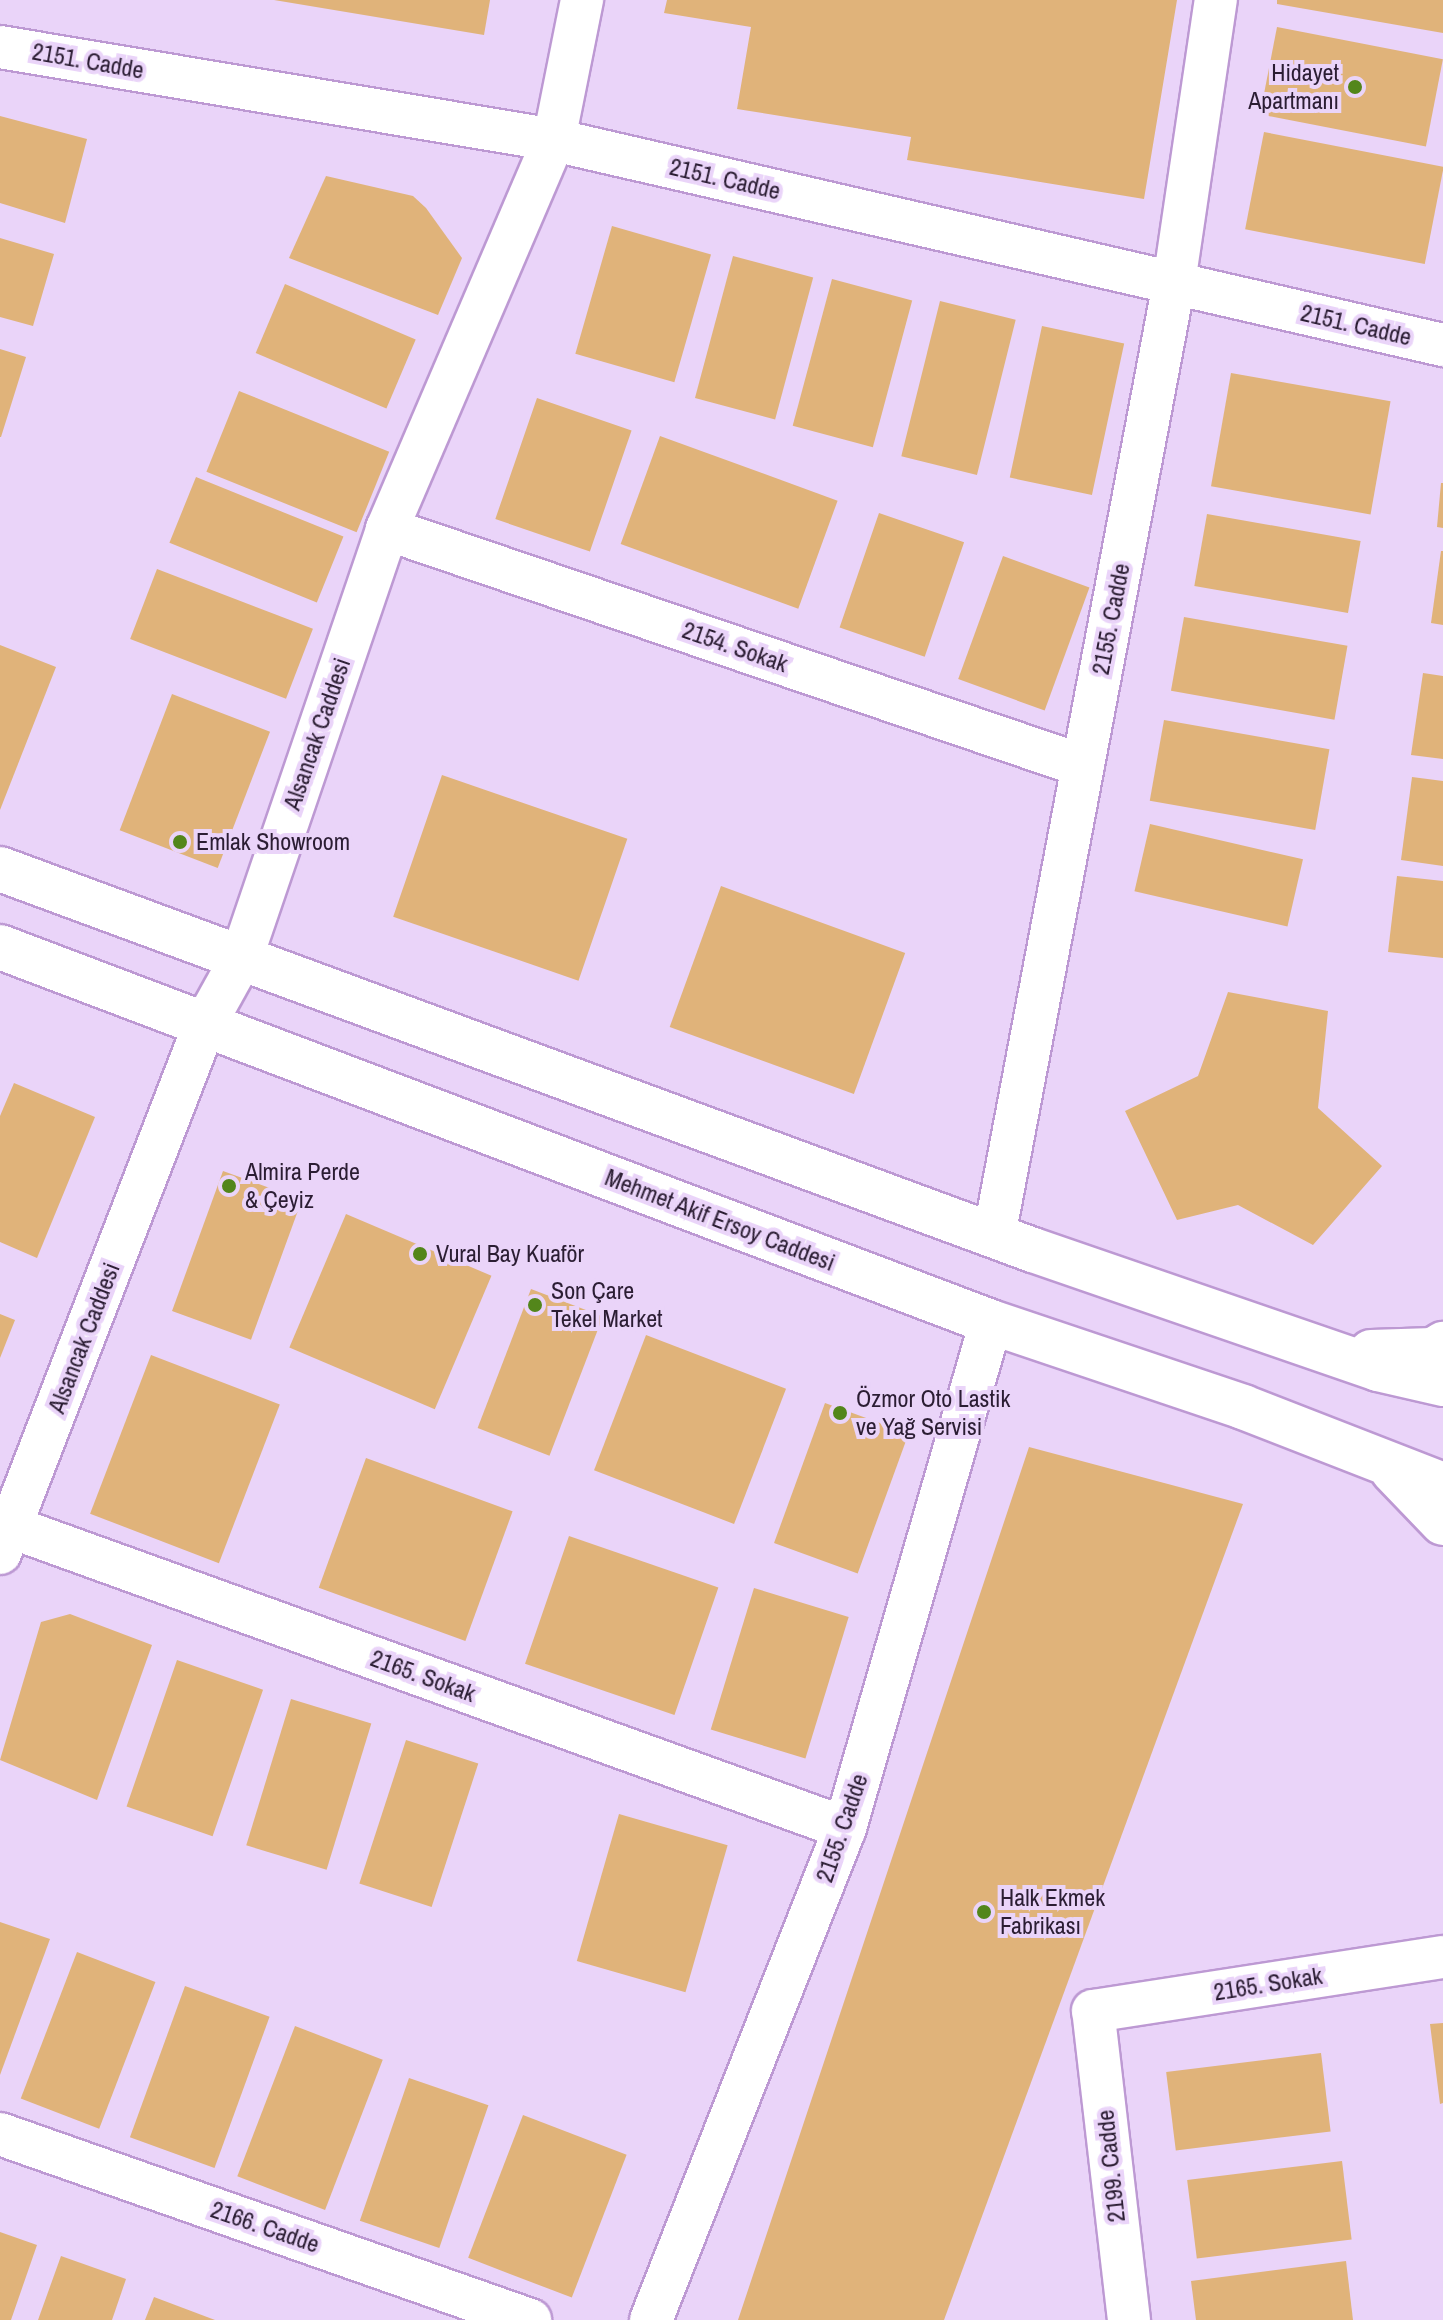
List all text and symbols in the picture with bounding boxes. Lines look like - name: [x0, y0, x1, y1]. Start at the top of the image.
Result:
- street label: 2151. Cadde: [30, 37, 146, 85]
- place label: Hidayet Apartmanı: [1248, 59, 1339, 115]
- marker: Hidayet Apartmanı: [1346, 78, 1364, 96]
- street label: 2151. Cadde: [667, 152, 783, 206]
- street label: 2151. Cadde: [1298, 298, 1414, 352]
- street label: 2155. Cadde: [1086, 561, 1136, 677]
- street label: 2154. Sokak: [679, 616, 791, 678]
- street label: Alsancak Caddesi: [278, 654, 356, 814]
- place label: Emlak Showroom: [196, 828, 350, 856]
- marker: Emlak Showroom: [171, 833, 189, 851]
- place label: Almira Perde & Çeyiz: [245, 1158, 360, 1214]
- street label: Mehmet Akif Ersoy Caddesi: [600, 1163, 840, 1277]
- marker: Almira Perde & Çeyiz: [220, 1177, 238, 1195]
- place label: Vural Bay Kuaför: [436, 1240, 584, 1268]
- marker: Vural Bay Kuaför: [411, 1245, 429, 1263]
- street label: Alsancak Caddesi: [42, 1259, 126, 1417]
- place label: Son Çare Tekel Market: [551, 1277, 663, 1333]
- marker: Son Çare Tekel Market: [526, 1296, 544, 1314]
- place label: Özmor Oto Lastik ve Yağ Servisi: [856, 1385, 1010, 1441]
- marker: Özmor Oto Lastik ve Yağ Servisi: [831, 1404, 849, 1422]
- street label: 2165. Sokak: [367, 1644, 479, 1708]
- street label: 2155. Cadde: [810, 1770, 874, 1886]
- place label: Halk Ekmek Fabrikası: [1000, 1884, 1105, 1940]
- marker: Halk Ekmek Fabrikası: [975, 1903, 993, 1921]
- street label: 2165. Sokak: [1212, 1961, 1324, 2007]
- street label: 2199. Cadde: [1091, 2108, 1131, 2224]
- street label: 2166. Cadde: [207, 2195, 323, 2259]

